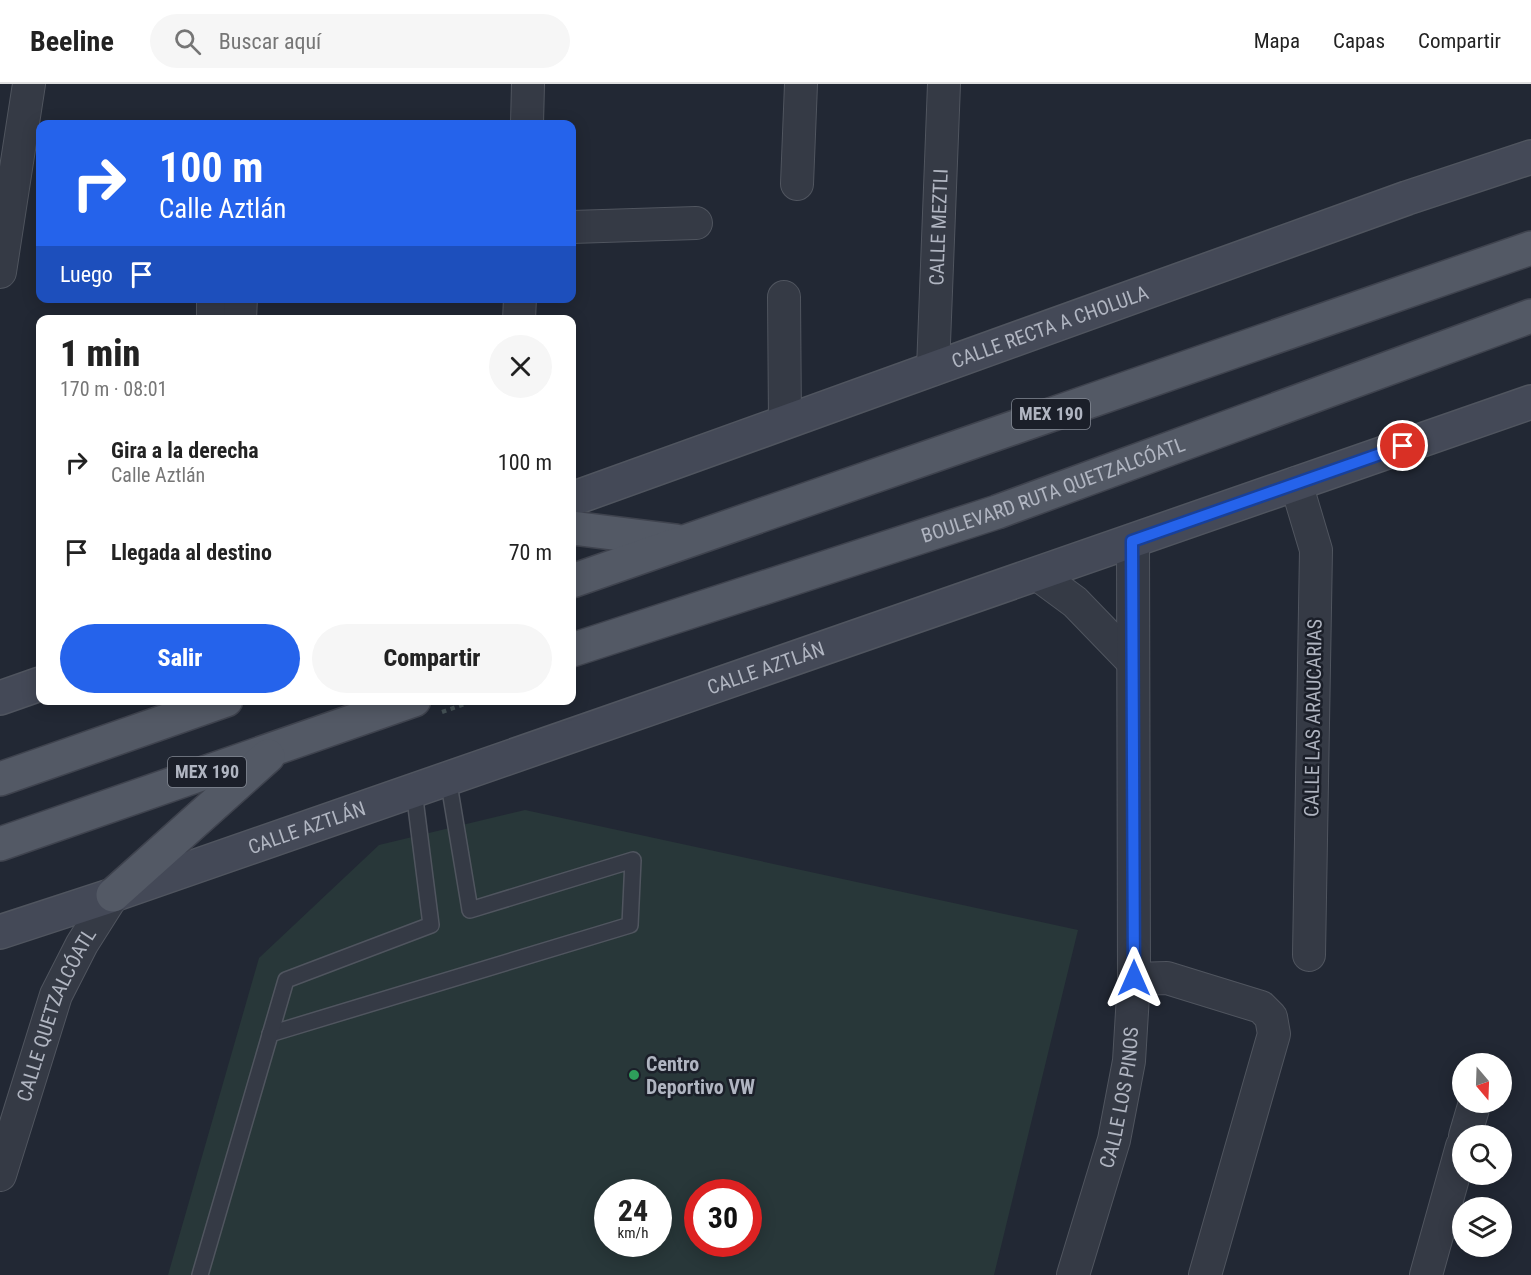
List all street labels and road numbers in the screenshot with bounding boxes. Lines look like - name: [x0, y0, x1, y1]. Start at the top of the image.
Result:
- street label: CALLE MEZTLI: [924, 168, 953, 286]
- street label: CALLE RECTA A CHOLULA: [948, 280, 1152, 373]
- road number: MEX 190: [1012, 399, 1090, 429]
- street label: BOULEVARD RUTA QUETZALCÓATL: [918, 432, 1188, 548]
- street label: CALLE LAS ARAUCARIAS: [1299, 619, 1327, 817]
- street label: CALLE AZTLÁN: [704, 637, 828, 700]
- road number: MEX 190: [168, 757, 246, 787]
- street label: CALLE AZTLÁN: [245, 796, 369, 859]
- street label: CALLE QUETZALCÓATL: [12, 924, 101, 1104]
- street label: CALLE LOS PINOS: [1094, 1026, 1143, 1171]

